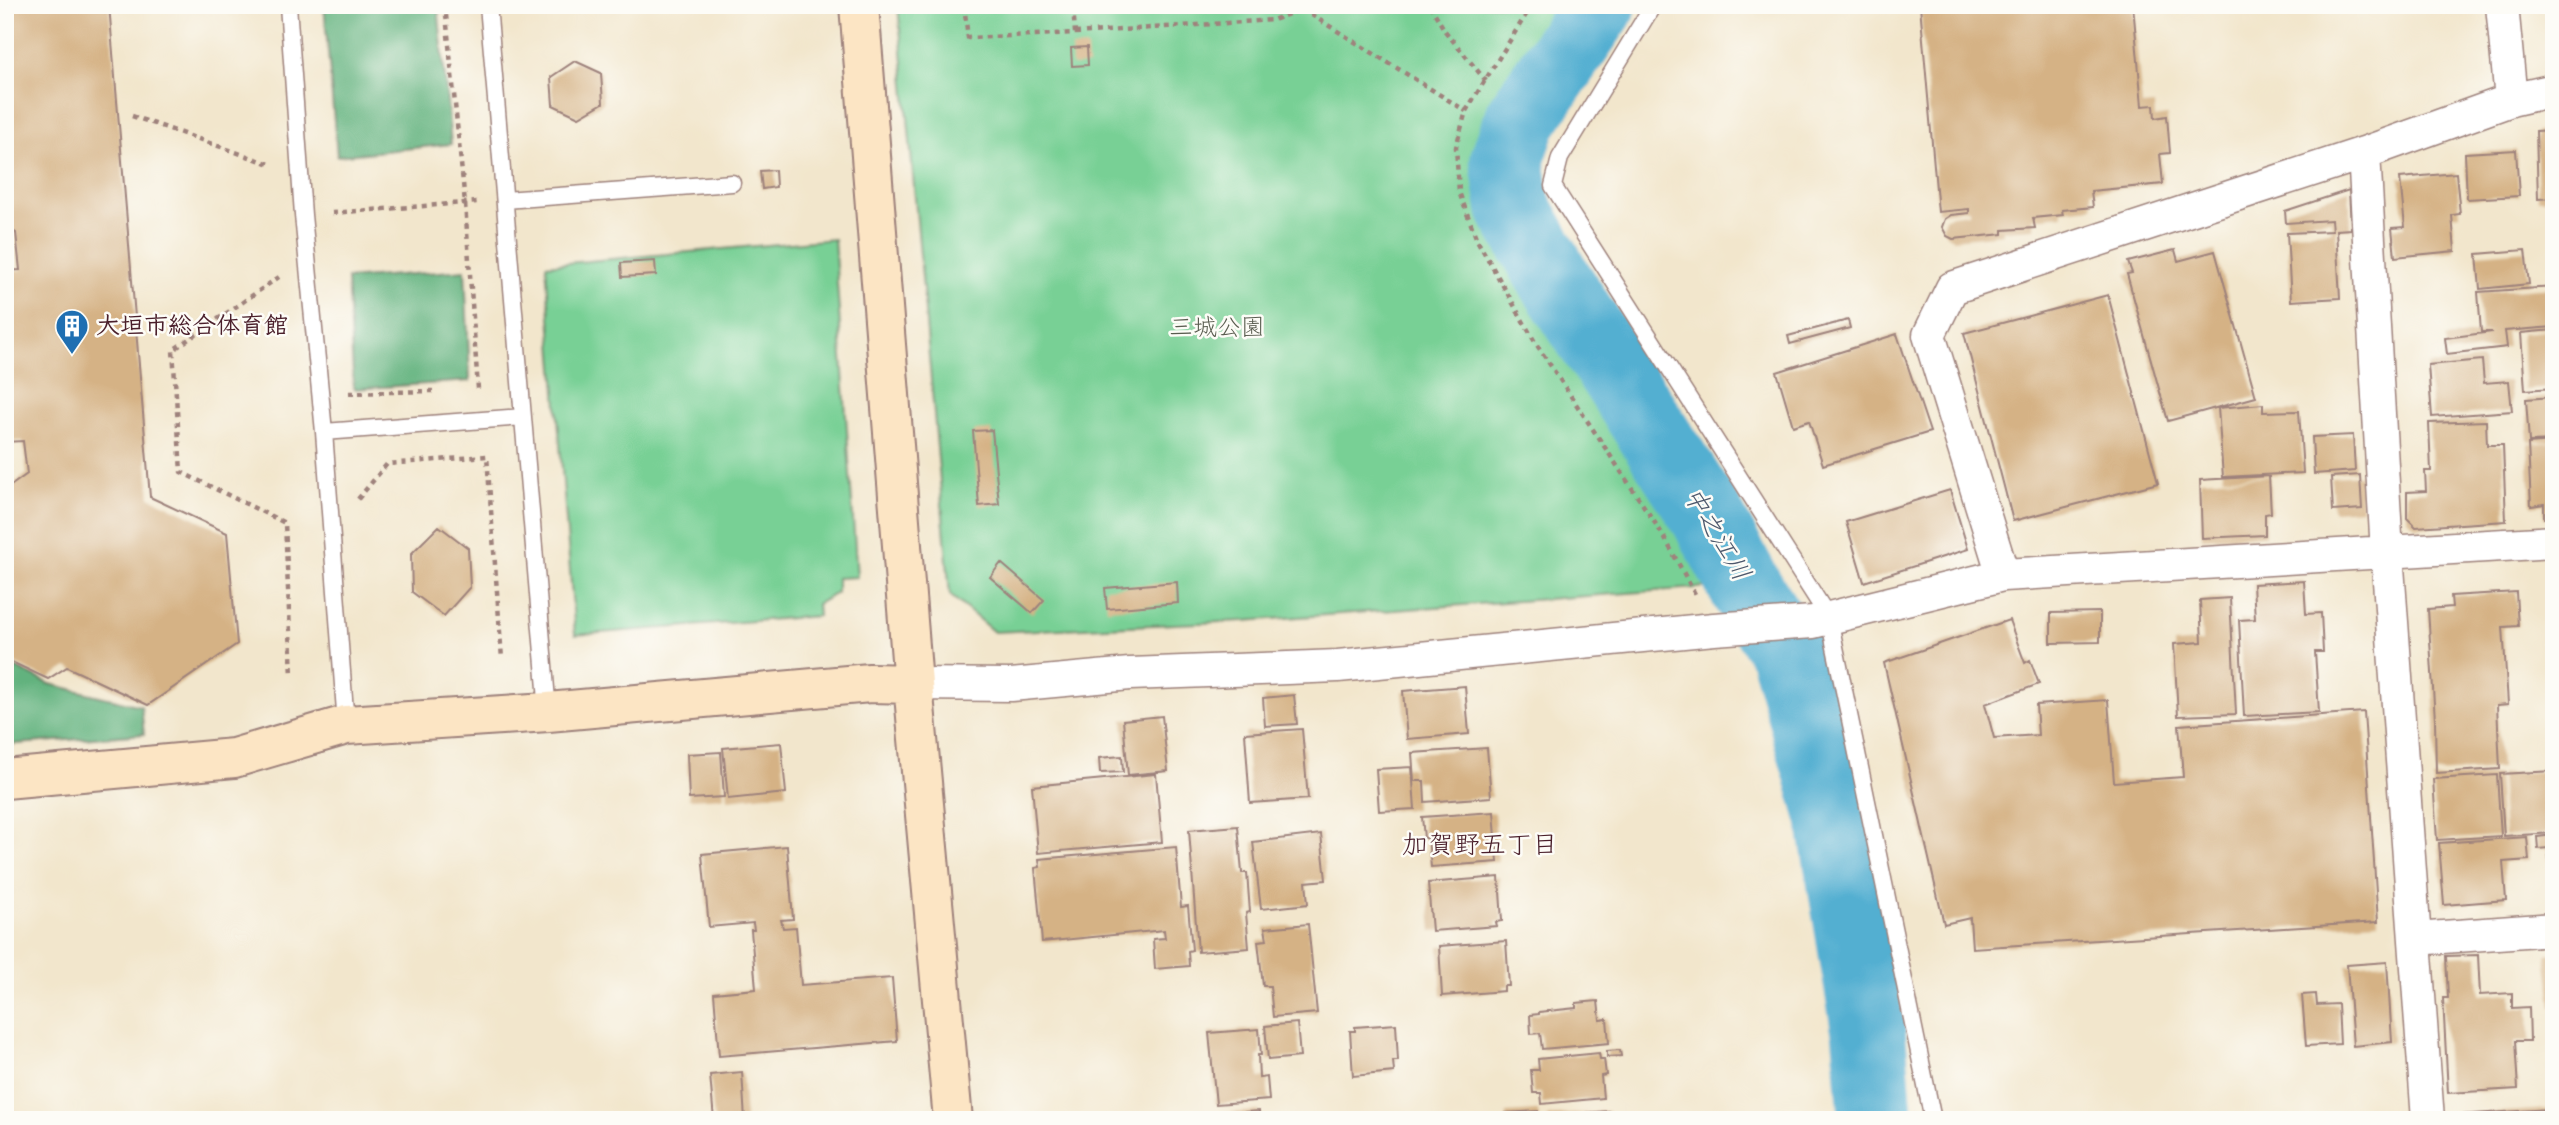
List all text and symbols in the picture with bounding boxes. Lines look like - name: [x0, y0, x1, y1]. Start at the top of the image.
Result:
- building icon: 大垣市総合体育館: [53, 307, 91, 356]
- place label: 大垣市総合体育館: [96, 309, 288, 343]
- park label: 三城公園: [1169, 311, 1265, 345]
- water label: 中之江川: [1675, 480, 1759, 588]
- district label: 加賀野五丁目: [1402, 827, 1558, 863]

